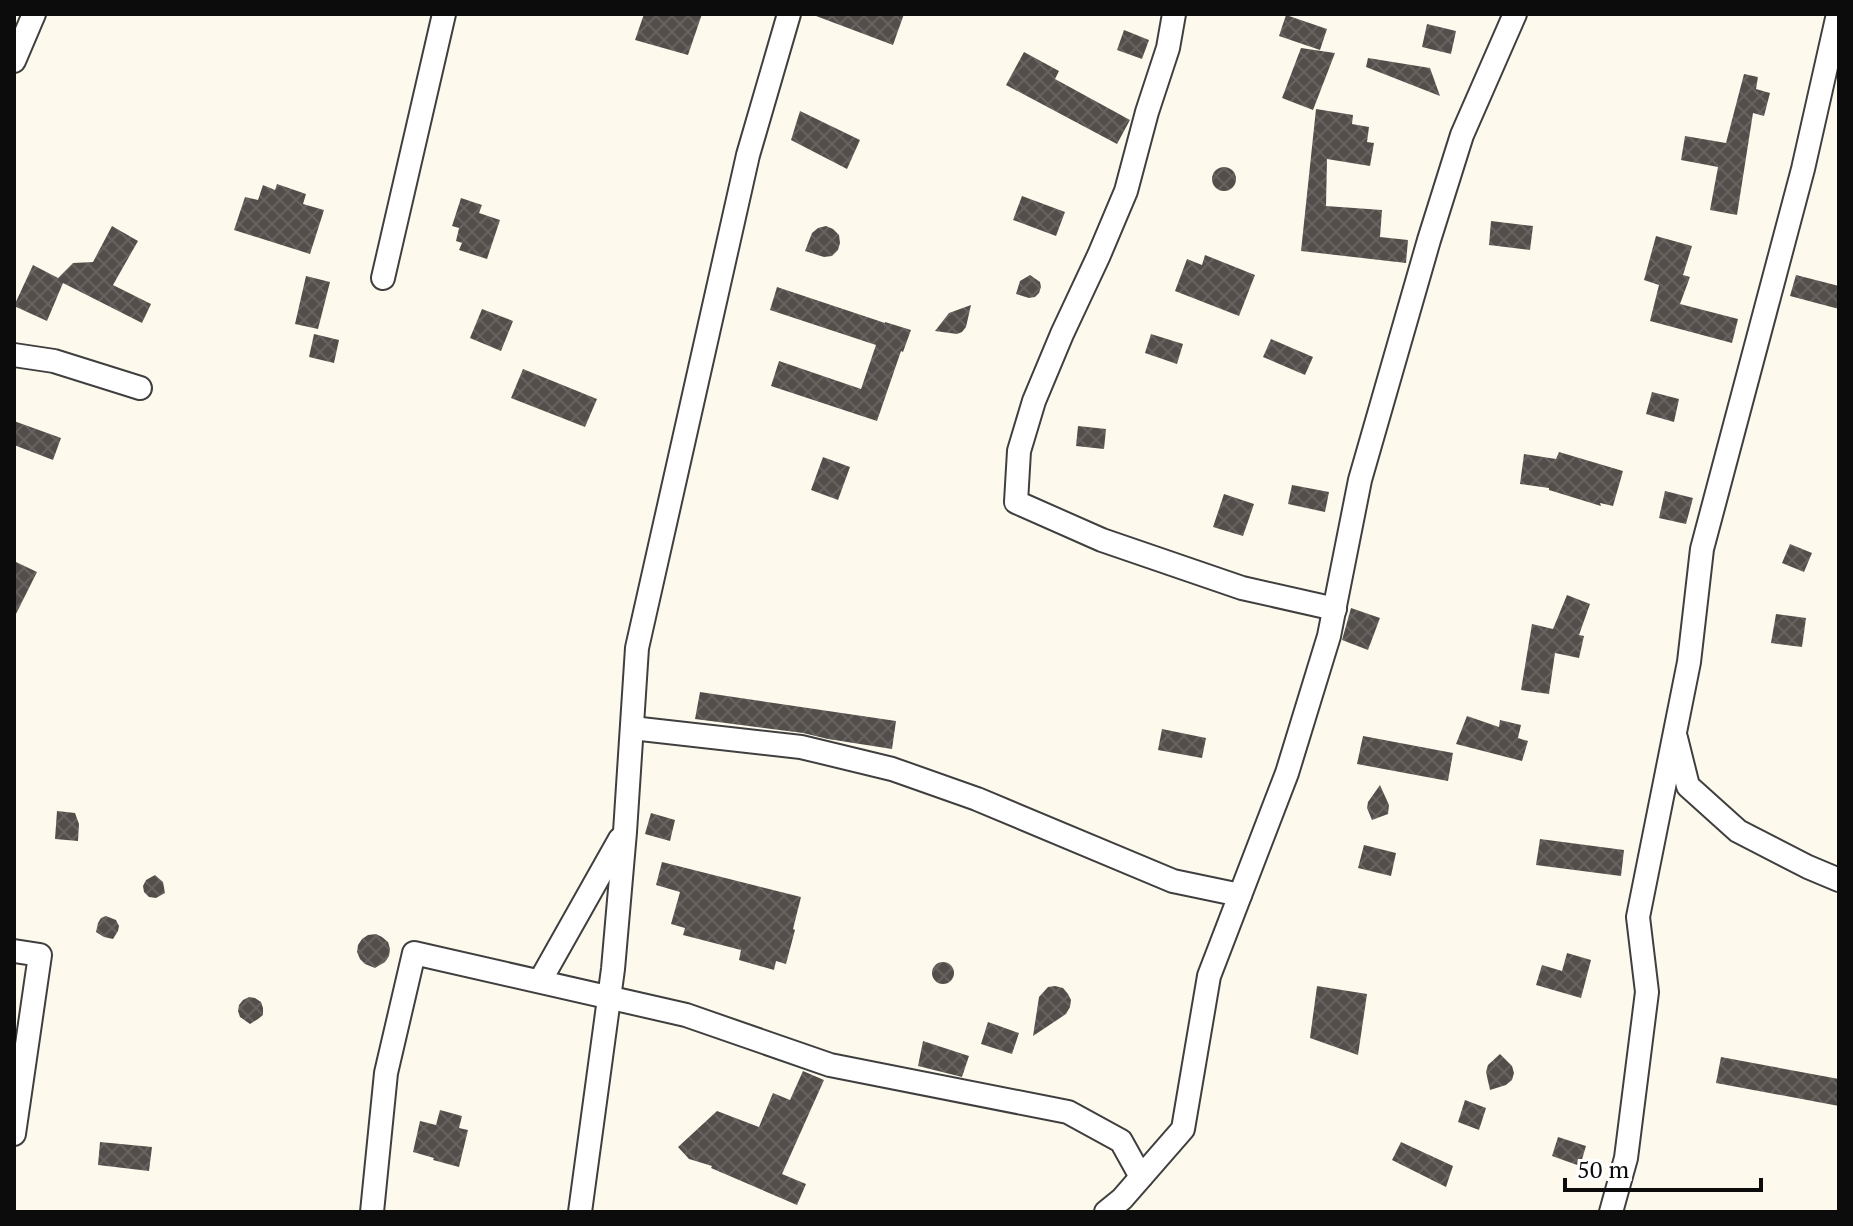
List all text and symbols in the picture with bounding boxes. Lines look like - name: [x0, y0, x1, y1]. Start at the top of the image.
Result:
- scale bar: [1565, 1142, 1761, 1192]
- text: 50 m: [1577, 1153, 1629, 1185]

